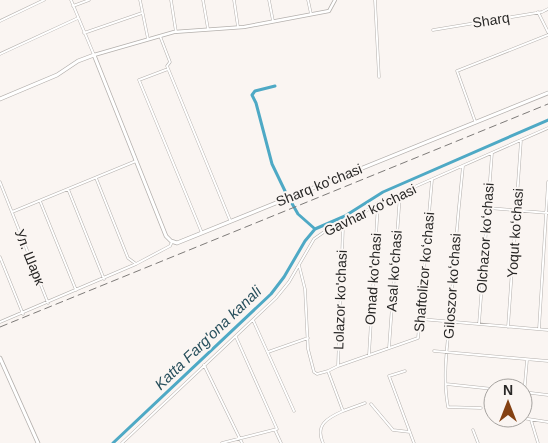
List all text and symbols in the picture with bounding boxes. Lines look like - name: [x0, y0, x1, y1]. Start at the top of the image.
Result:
- street label: Sharq: [471, 9, 511, 31]
- street label: Sharq ko'chasi: [274, 160, 364, 210]
- street label: Gavhar koʻchasi: [321, 181, 419, 239]
- street label: Olchazor koʻchasi: [473, 182, 497, 294]
- street label: Yoqut koʻchasi: [504, 188, 526, 278]
- street label: Shaftolizor koʻchasi: [411, 211, 437, 333]
- street label: Ул. Шарк: [12, 227, 49, 288]
- street label: Asal koʻchasi: [383, 230, 405, 312]
- street label: Omad ko'chasi: [362, 232, 384, 326]
- street label: Giloszor koʻchasi: [440, 233, 464, 339]
- street label: Lolazor ko'chasi: [330, 250, 350, 350]
- water label: Katta Farg'ona kanali: [151, 282, 265, 393]
- north arrow: [483, 378, 533, 428]
- text: N: [503, 382, 513, 398]

